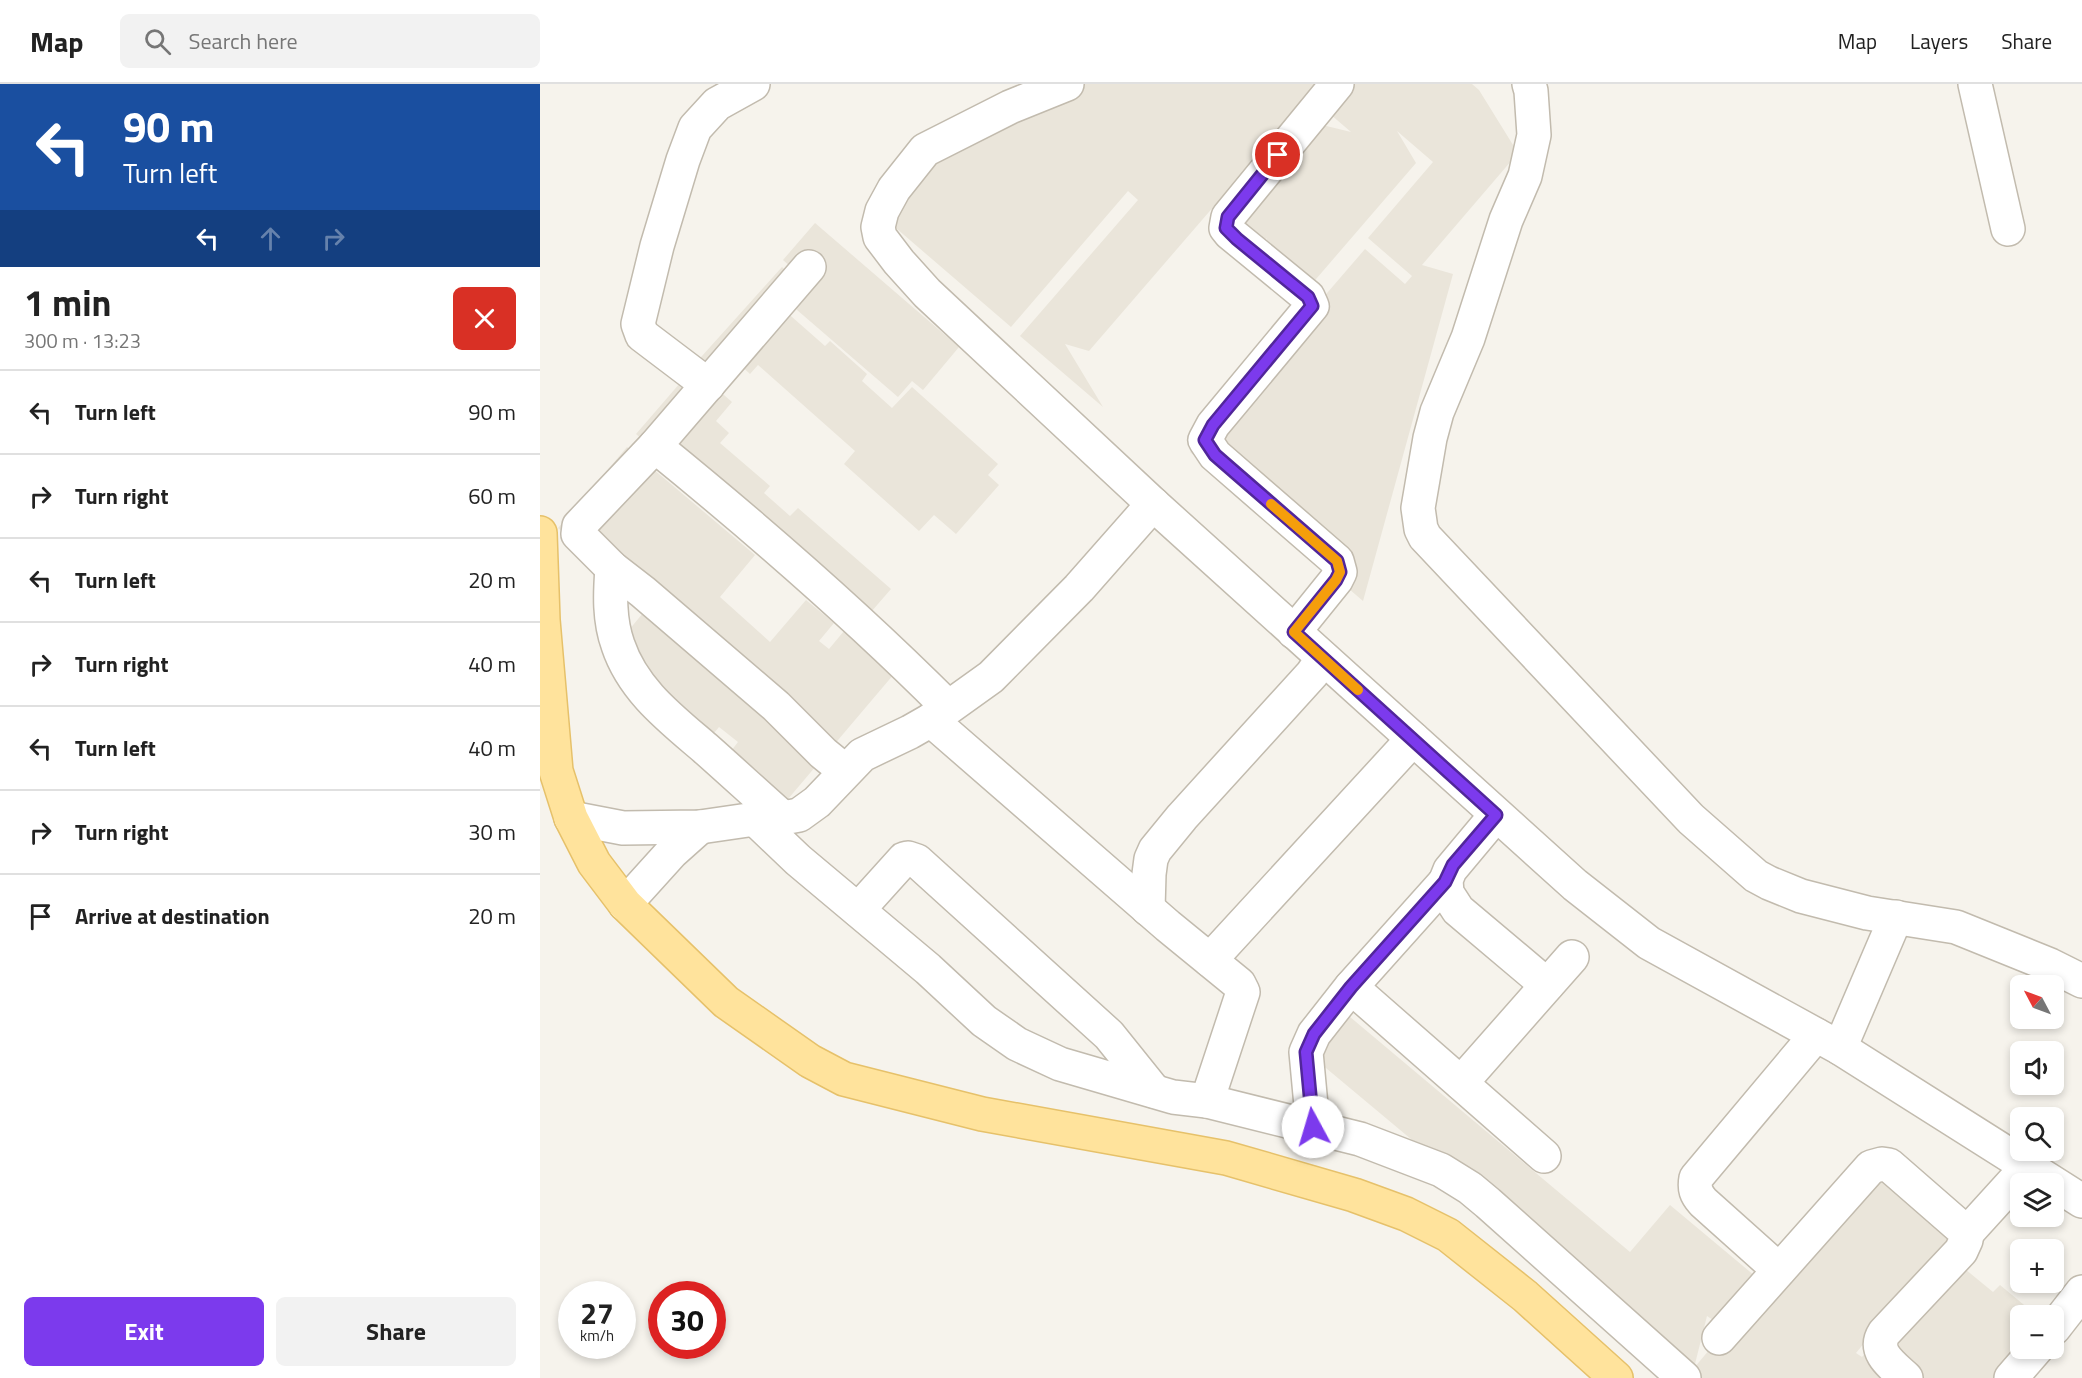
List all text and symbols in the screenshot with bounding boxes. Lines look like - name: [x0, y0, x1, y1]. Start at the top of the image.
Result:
- search box: [120, 14, 540, 68]
- text: Map: [30, 20, 84, 63]
- text: Search here: [189, 24, 298, 58]
- icon: search: [141, 25, 174, 58]
- text: Map: [1838, 25, 1877, 57]
- text: Layers: [1910, 25, 1968, 57]
- text: Share: [2001, 25, 2052, 57]
- text: 90 m: [123, 94, 215, 158]
- icon: left: [24, 108, 102, 186]
- pin: [1252, 129, 1303, 180]
- icon: arrive: [1261, 138, 1294, 171]
- text: Turn left: [123, 152, 217, 193]
- icon: left: [191, 222, 224, 255]
- icon: ahead: [254, 222, 287, 255]
- icon: right: [317, 222, 350, 255]
- text: 1 min: [24, 275, 111, 330]
- button: close: [453, 287, 516, 350]
- text: 300 m · 13:23: [24, 325, 141, 356]
- text: Turn left: [75, 395, 156, 429]
- text: 90 m: [468, 395, 516, 429]
- icon: left: [24, 396, 57, 429]
- text: Turn right: [75, 479, 169, 513]
- text: 60 m: [468, 479, 516, 513]
- icon: right: [24, 480, 57, 513]
- text: Turn left: [75, 563, 156, 597]
- text: 20 m: [468, 563, 516, 597]
- icon: left: [24, 564, 57, 597]
- text: Turn right: [75, 647, 169, 681]
- text: 40 m: [468, 647, 516, 681]
- icon: right: [24, 648, 57, 681]
- text: Turn left: [75, 731, 156, 765]
- text: 40 m: [468, 731, 516, 765]
- icon: left: [24, 732, 57, 765]
- text: Turn right: [75, 815, 169, 849]
- text: 30 m: [468, 815, 516, 849]
- icon: right: [24, 816, 57, 849]
- text: Arrive at destination: [75, 899, 270, 933]
- text: 20 m: [468, 899, 516, 933]
- icon: arrive: [24, 900, 57, 933]
- north arrow: [2010, 975, 2064, 1029]
- map controls: [2010, 975, 2064, 1359]
- button: sound: [2010, 1041, 2064, 1095]
- position arrow: [1281, 1095, 1345, 1159]
- button: search: [2010, 1107, 2064, 1161]
- button: layers: [2010, 1173, 2064, 1227]
- button: +: [2010, 1239, 2064, 1293]
- speed limit sign: 30: [648, 1281, 726, 1359]
- text: 27: [580, 1290, 614, 1336]
- button: Exit: [24, 1297, 264, 1366]
- button: Share: [276, 1297, 516, 1366]
- button: −: [2010, 1305, 2064, 1359]
- text: km/h: [580, 1324, 614, 1347]

